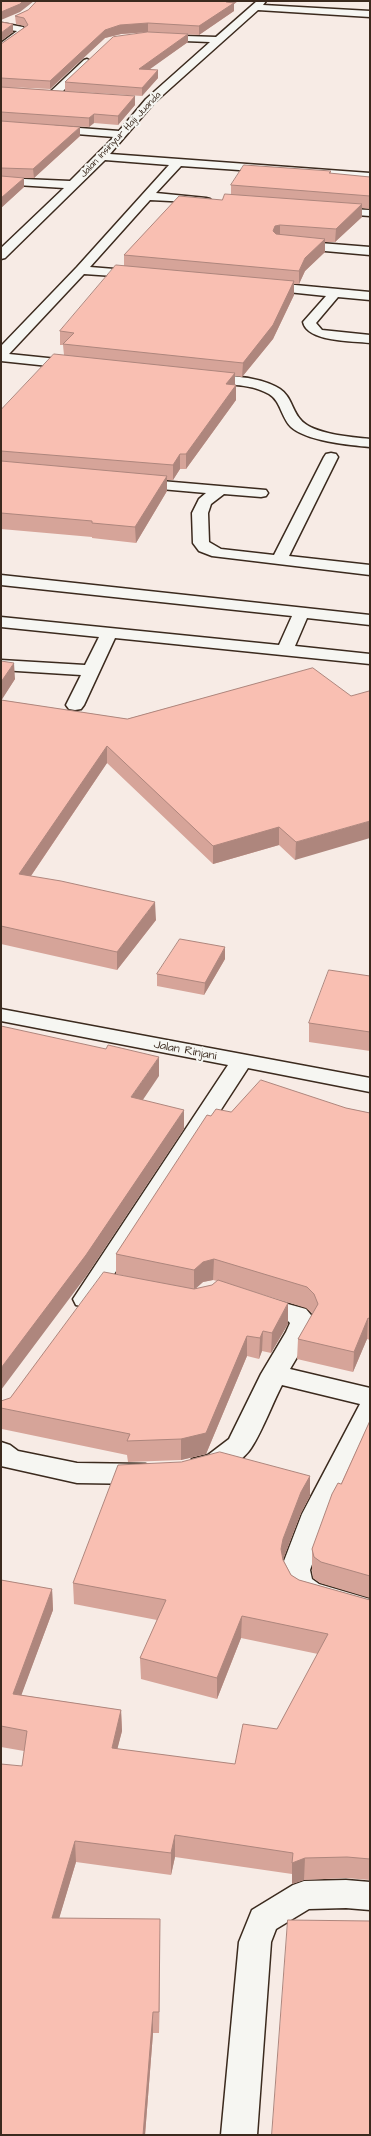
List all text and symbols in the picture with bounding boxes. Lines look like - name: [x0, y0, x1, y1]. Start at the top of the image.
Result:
- street label: Jalan Insinyur Haji Juanda: [78, 89, 164, 181]
- street label: Jalan Rinjani: [152, 1038, 218, 1064]

